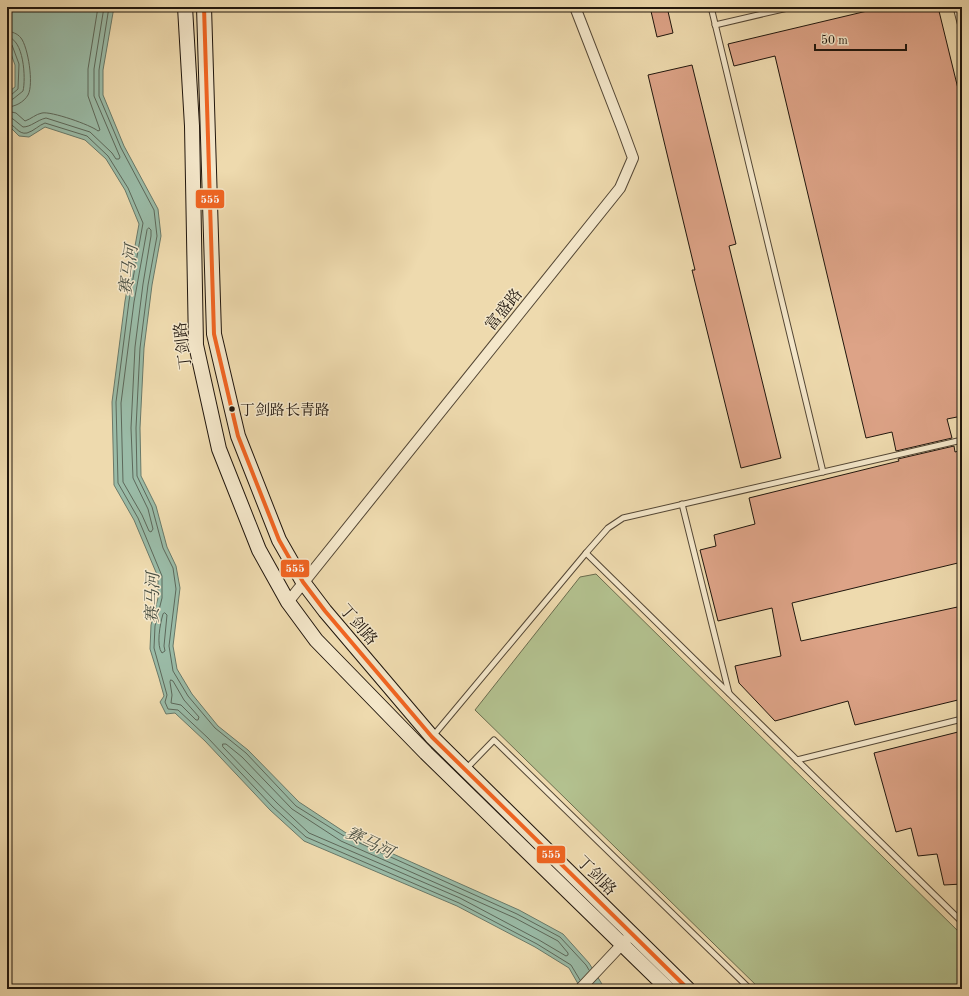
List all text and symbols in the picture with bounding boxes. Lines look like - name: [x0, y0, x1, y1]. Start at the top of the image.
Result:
- scale bar: [815, 26, 906, 52]
- text: 50 m: [821, 34, 848, 47]
- line badge: 555: [195, 189, 225, 209]
- text: 555: [200, 195, 220, 206]
- water label: 赛马河: [116, 241, 141, 297]
- street label: 富盛路: [482, 285, 526, 334]
- street label: 丁剑路: [171, 321, 195, 371]
- place label: 丁剑路长青路: [240, 402, 330, 419]
- marker: 丁剑路长青路: [227, 404, 237, 414]
- line badge: 555: [280, 559, 310, 578]
- text: 555: [285, 564, 305, 575]
- water label: 赛马河: [143, 569, 162, 624]
- street label: 丁剑路: [336, 601, 381, 649]
- water label: 赛马河: [343, 823, 400, 863]
- line badge: 555: [536, 845, 566, 864]
- text: 555: [541, 850, 561, 861]
- street label: 丁剑路: [573, 852, 620, 899]

